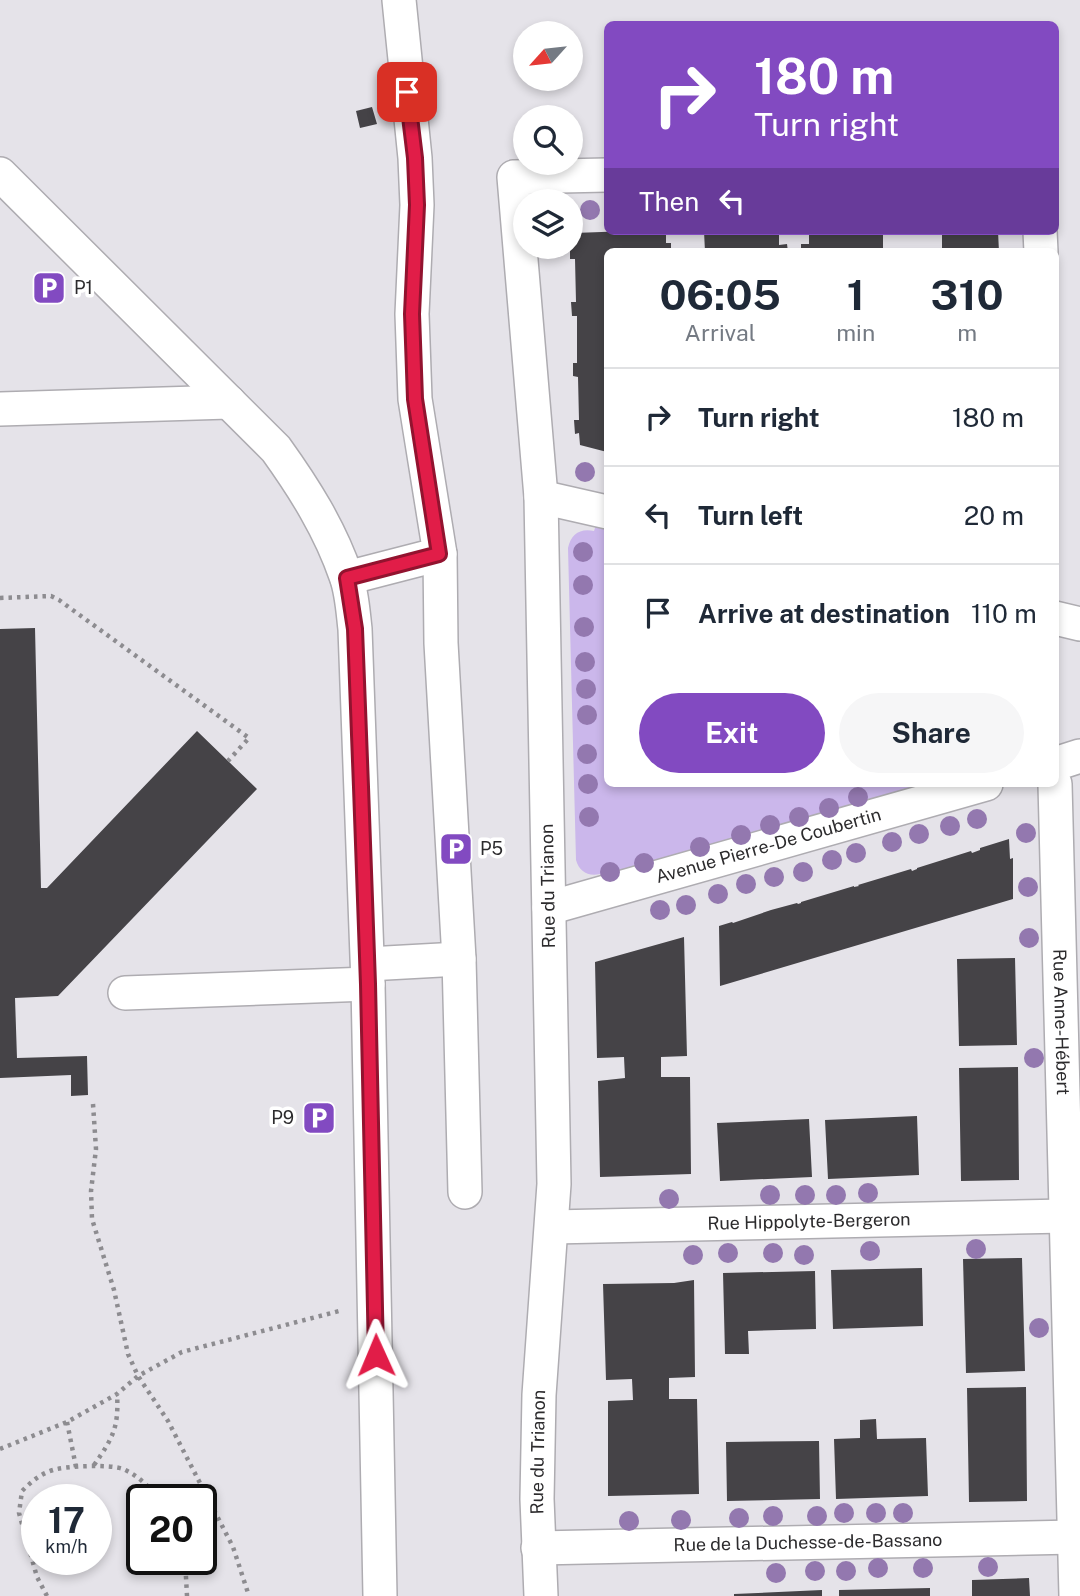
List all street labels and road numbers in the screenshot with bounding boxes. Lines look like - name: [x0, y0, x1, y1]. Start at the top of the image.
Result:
- street label: Avenue Pierre-De Coubertin: [653, 803, 883, 887]
- street label: Rue du Trianon: [536, 823, 559, 949]
- street label: Rue Anne-Hébert: [1049, 948, 1074, 1095]
- street label: Rue Hippolyte-Bergeron: [707, 1208, 911, 1234]
- street label: Rue du Trianon: [526, 1389, 549, 1515]
- street label: Rue de la Duchesse-de-Bassano: [673, 1529, 943, 1555]

